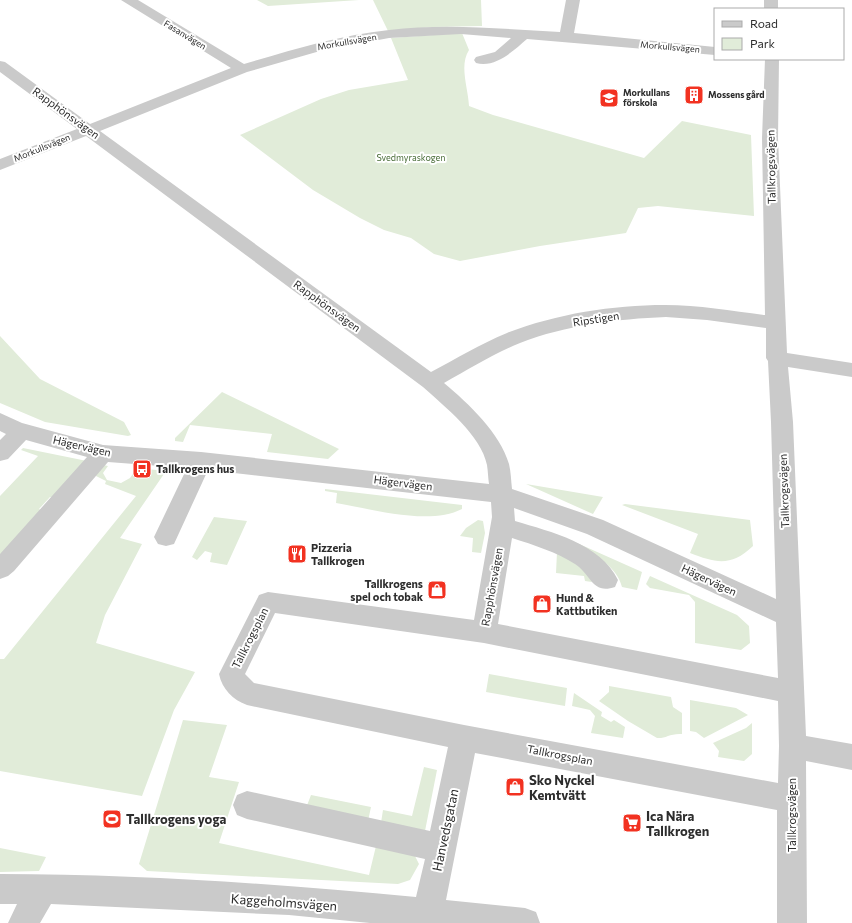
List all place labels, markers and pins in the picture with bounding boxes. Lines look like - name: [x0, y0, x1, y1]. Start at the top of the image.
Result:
- building icon: Mossens gård: [683, 84, 705, 106]
- school or university icon: Morkullans förskola: [598, 87, 620, 109]
- place label: Morkullans förskola: [623, 87, 670, 108]
- place label: Mossens gård: [708, 89, 765, 100]
- bus stop icon: Tallkrogens hus: [131, 458, 153, 480]
- place label: Tallkrogens hus: [156, 462, 235, 475]
- place label: Pizzeria Tallkrogen: [311, 541, 365, 567]
- restaurant icon: Pizzeria Tallkrogen: [286, 543, 308, 565]
- place label: Tallkrogens spel och tobak: [350, 577, 424, 603]
- shop icon: Tallkrogens spel och tobak: [426, 579, 448, 601]
- place label: Hund & Kattbutiken: [556, 591, 617, 617]
- shop icon: Hund & Kattbutiken: [531, 593, 553, 615]
- place label: Sko Nyckel Kemtvätt: [529, 772, 595, 803]
- shop icon: Sko Nyckel Kemtvätt: [504, 776, 526, 798]
- sports icon: Tallkrogens yoga: [101, 808, 123, 830]
- place label: Ica Nära Tallkrogen: [646, 808, 709, 839]
- place label: Tallkrogens yoga: [126, 811, 226, 827]
- supermarket icon: Ica Nära Tallkrogen: [621, 812, 643, 834]

